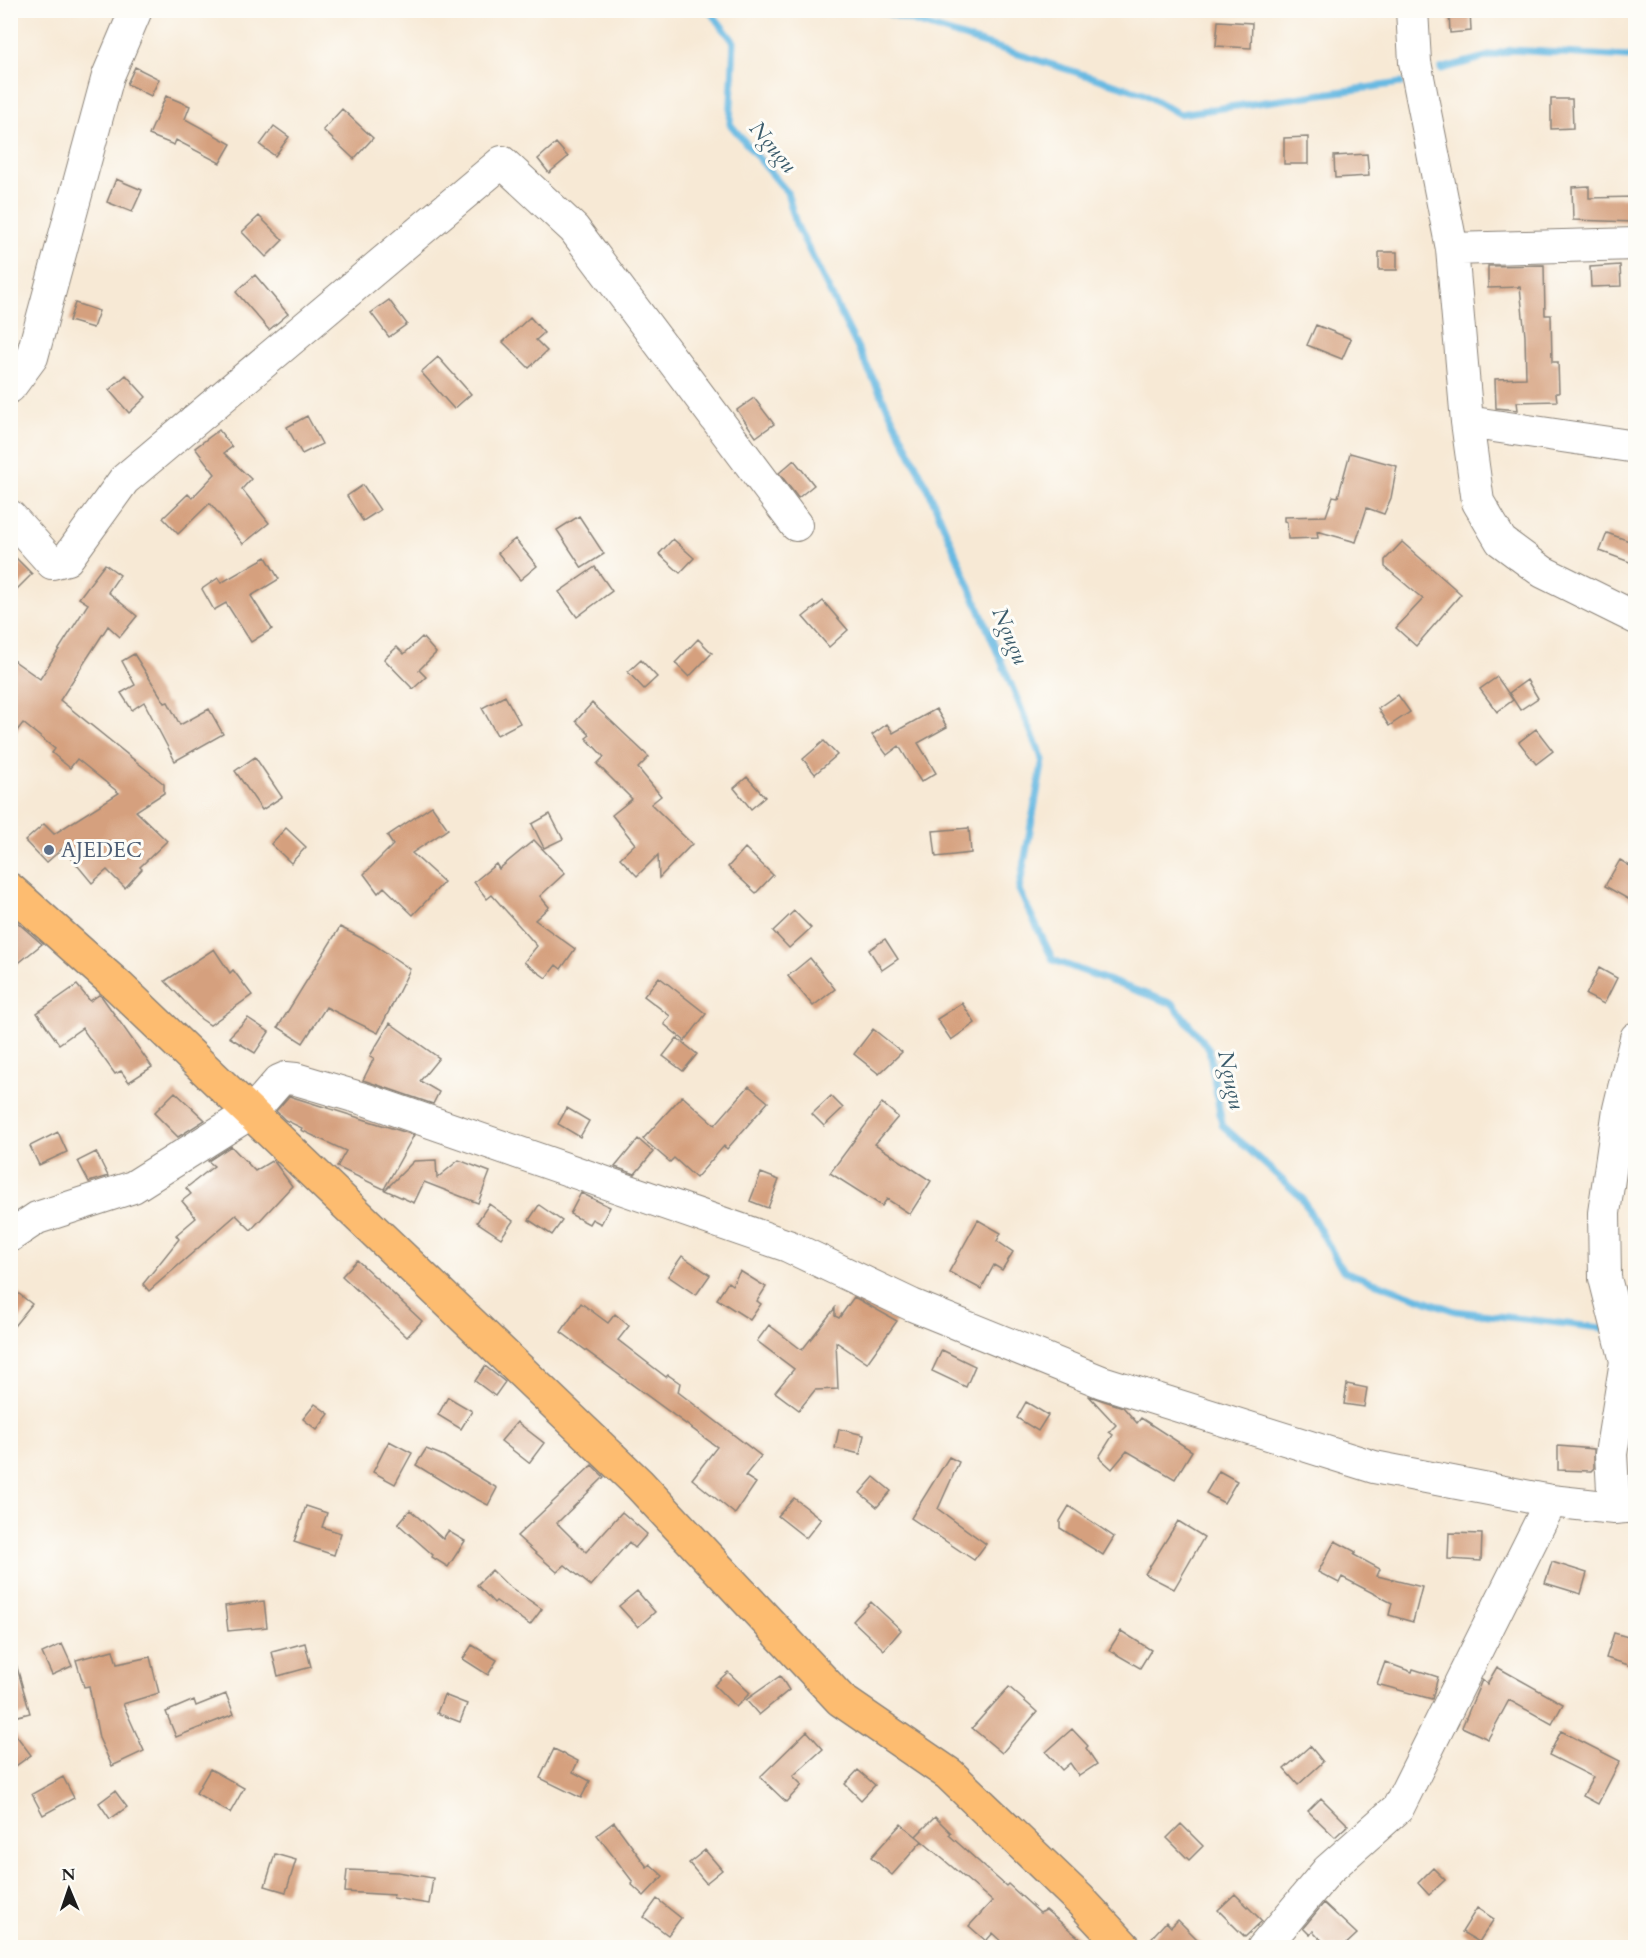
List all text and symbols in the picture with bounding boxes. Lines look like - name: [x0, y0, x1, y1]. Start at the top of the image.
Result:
- water label: Ngugu: [742, 115, 804, 179]
- water label: Ngugu: [985, 603, 1035, 669]
- place label: AJEDEC: [61, 836, 142, 865]
- marker: AJEDEC: [42, 843, 56, 857]
- water label: Ngugu: [1210, 1048, 1252, 1112]
- north arrow: [39, 1859, 99, 1919]
- text: N: [61, 1864, 76, 1886]

